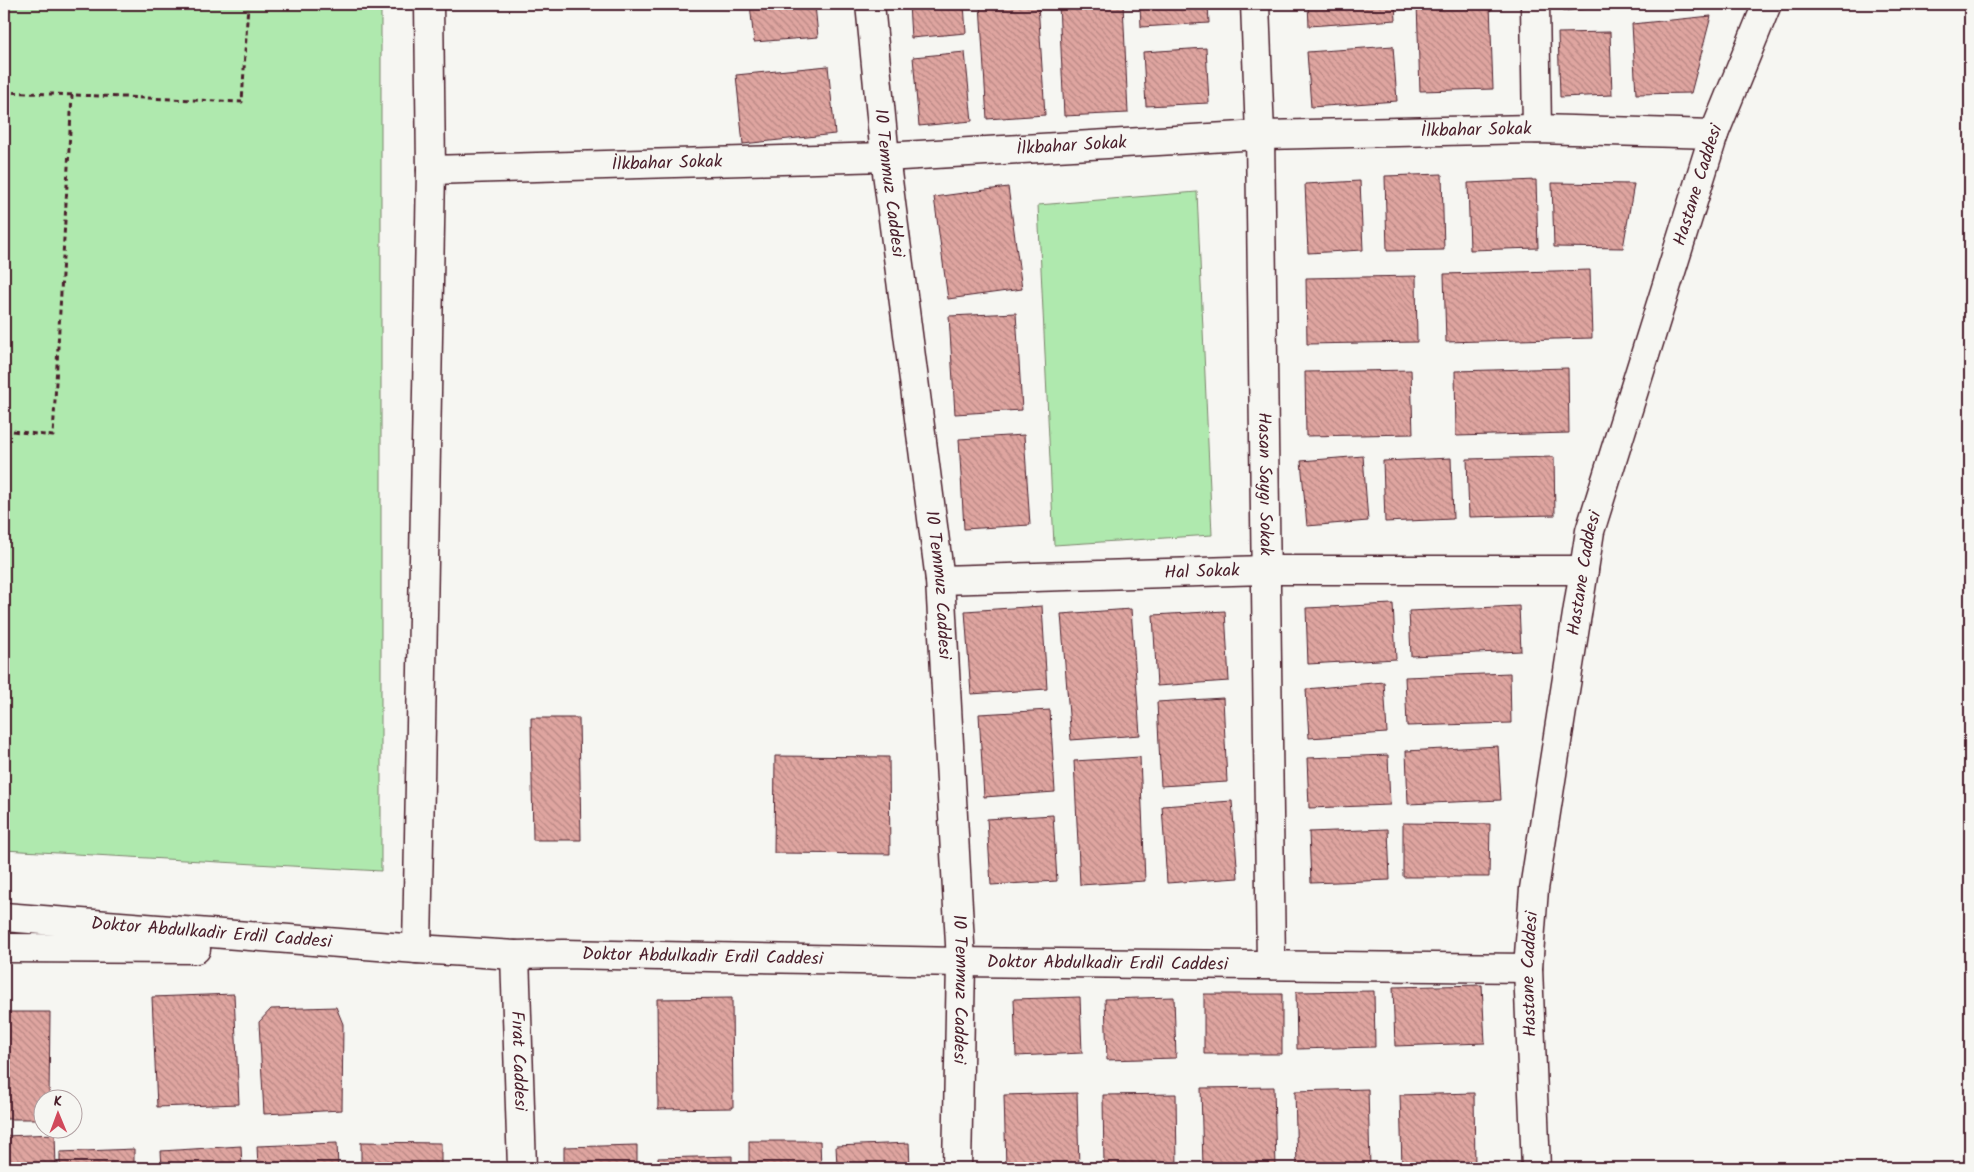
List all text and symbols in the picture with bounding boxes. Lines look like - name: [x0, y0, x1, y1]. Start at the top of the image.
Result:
- street label: 10 Temmuz Caddesi: [866, 107, 912, 260]
- street label: İlkbahar Sokak: [1420, 115, 1532, 146]
- street label: Hastane Caddesi: [1665, 119, 1731, 250]
- street label: İlkbahar Sokak: [1015, 128, 1128, 164]
- street label: İlkbahar Sokak: [611, 147, 723, 179]
- street label: Hasan Saygı Sokak: [1249, 412, 1280, 556]
- street label: Hastane Caddesi: [1559, 507, 1610, 638]
- street label: 10 Temmuz Caddesi: [917, 509, 959, 661]
- street label: Hal Sokak: [1164, 556, 1240, 588]
- street label: Doktor Abdulkadir Erdil Caddesi: [90, 909, 333, 957]
- street label: Hastane Caddesi: [1514, 910, 1547, 1038]
- street label: 10 Temmuz Caddesi: [944, 914, 976, 1065]
- street label: Doktor Abdulkadir Erdil Caddesi: [582, 940, 824, 974]
- street label: Doktor Abdulkadir Erdil Caddesi: [987, 948, 1229, 979]
- street label: Fırat Caddesi: [502, 1010, 535, 1112]
- north arrow: [32, 1090, 82, 1140]
- text: K: [53, 1091, 63, 1113]

